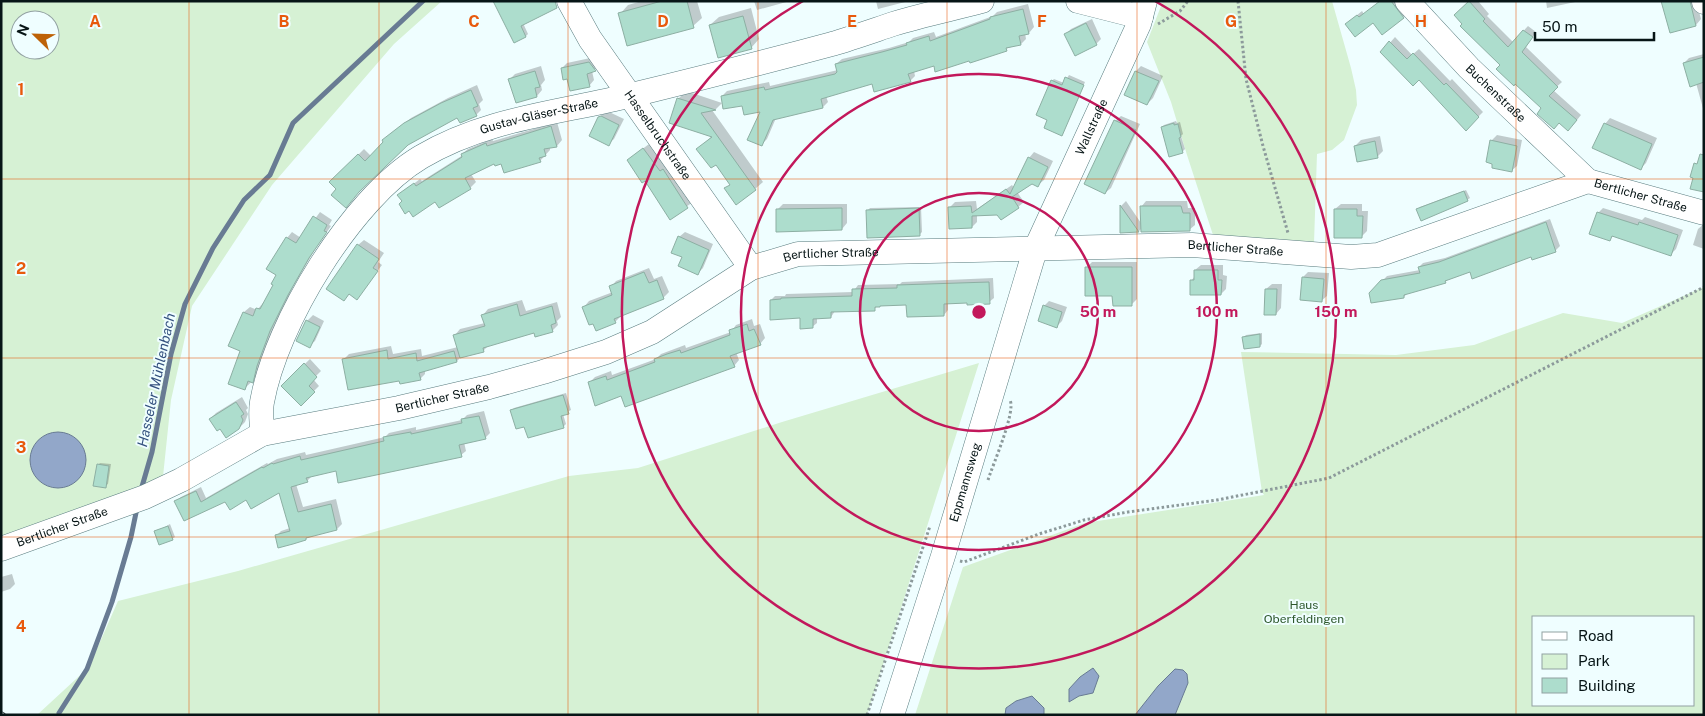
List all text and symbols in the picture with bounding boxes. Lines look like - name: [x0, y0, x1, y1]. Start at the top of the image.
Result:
- north arrow: [10, 10, 60, 60]
- scale bar: [1535, 10, 1654, 42]
- text: A: [89, 12, 101, 31]
- text: B: [279, 12, 290, 31]
- text: C: [468, 12, 480, 31]
- text: D: [657, 12, 669, 31]
- text: E: [847, 12, 857, 31]
- text: F: [1037, 12, 1047, 31]
- text: G: [1225, 12, 1237, 31]
- text: H: [1415, 12, 1427, 31]
- text: 50 m: [1542, 18, 1577, 35]
- text: N: [14, 22, 33, 38]
- street label: Buchenstraße: [1463, 61, 1529, 125]
- text: 1: [18, 80, 24, 99]
- street label: Hasselbruchstraße: [621, 88, 694, 183]
- street label: Gustav-Gläser-Straße: [478, 96, 600, 137]
- street label: Wallstraße: [1073, 97, 1111, 157]
- street label: Bertlicher Straße: [1592, 176, 1689, 215]
- street label: Bertlicher Straße: [1188, 238, 1284, 259]
- street label: Bertlicher Straße: [781, 245, 879, 265]
- text: 2: [16, 259, 26, 278]
- centre of rings: [970, 303, 988, 321]
- text: 50 m: [1080, 303, 1116, 320]
- text: 100 m: [1196, 303, 1238, 320]
- text: 150 m: [1314, 303, 1358, 320]
- water label: Hasseler Mühlenbach: [134, 311, 178, 448]
- street label: Bertlicher Straße: [394, 380, 491, 416]
- text: 3: [16, 438, 26, 457]
- street label: Eppmannsweg: [947, 441, 984, 524]
- street label: Bertlicher Straße: [15, 504, 110, 550]
- park label: Haus Oberfeldingen: [1264, 598, 1344, 626]
- legend: [1532, 616, 1695, 706]
- text: 4: [16, 617, 27, 636]
- text: Road: [1578, 627, 1614, 644]
- text: Park: [1578, 652, 1610, 669]
- text: Building: [1578, 677, 1636, 694]

